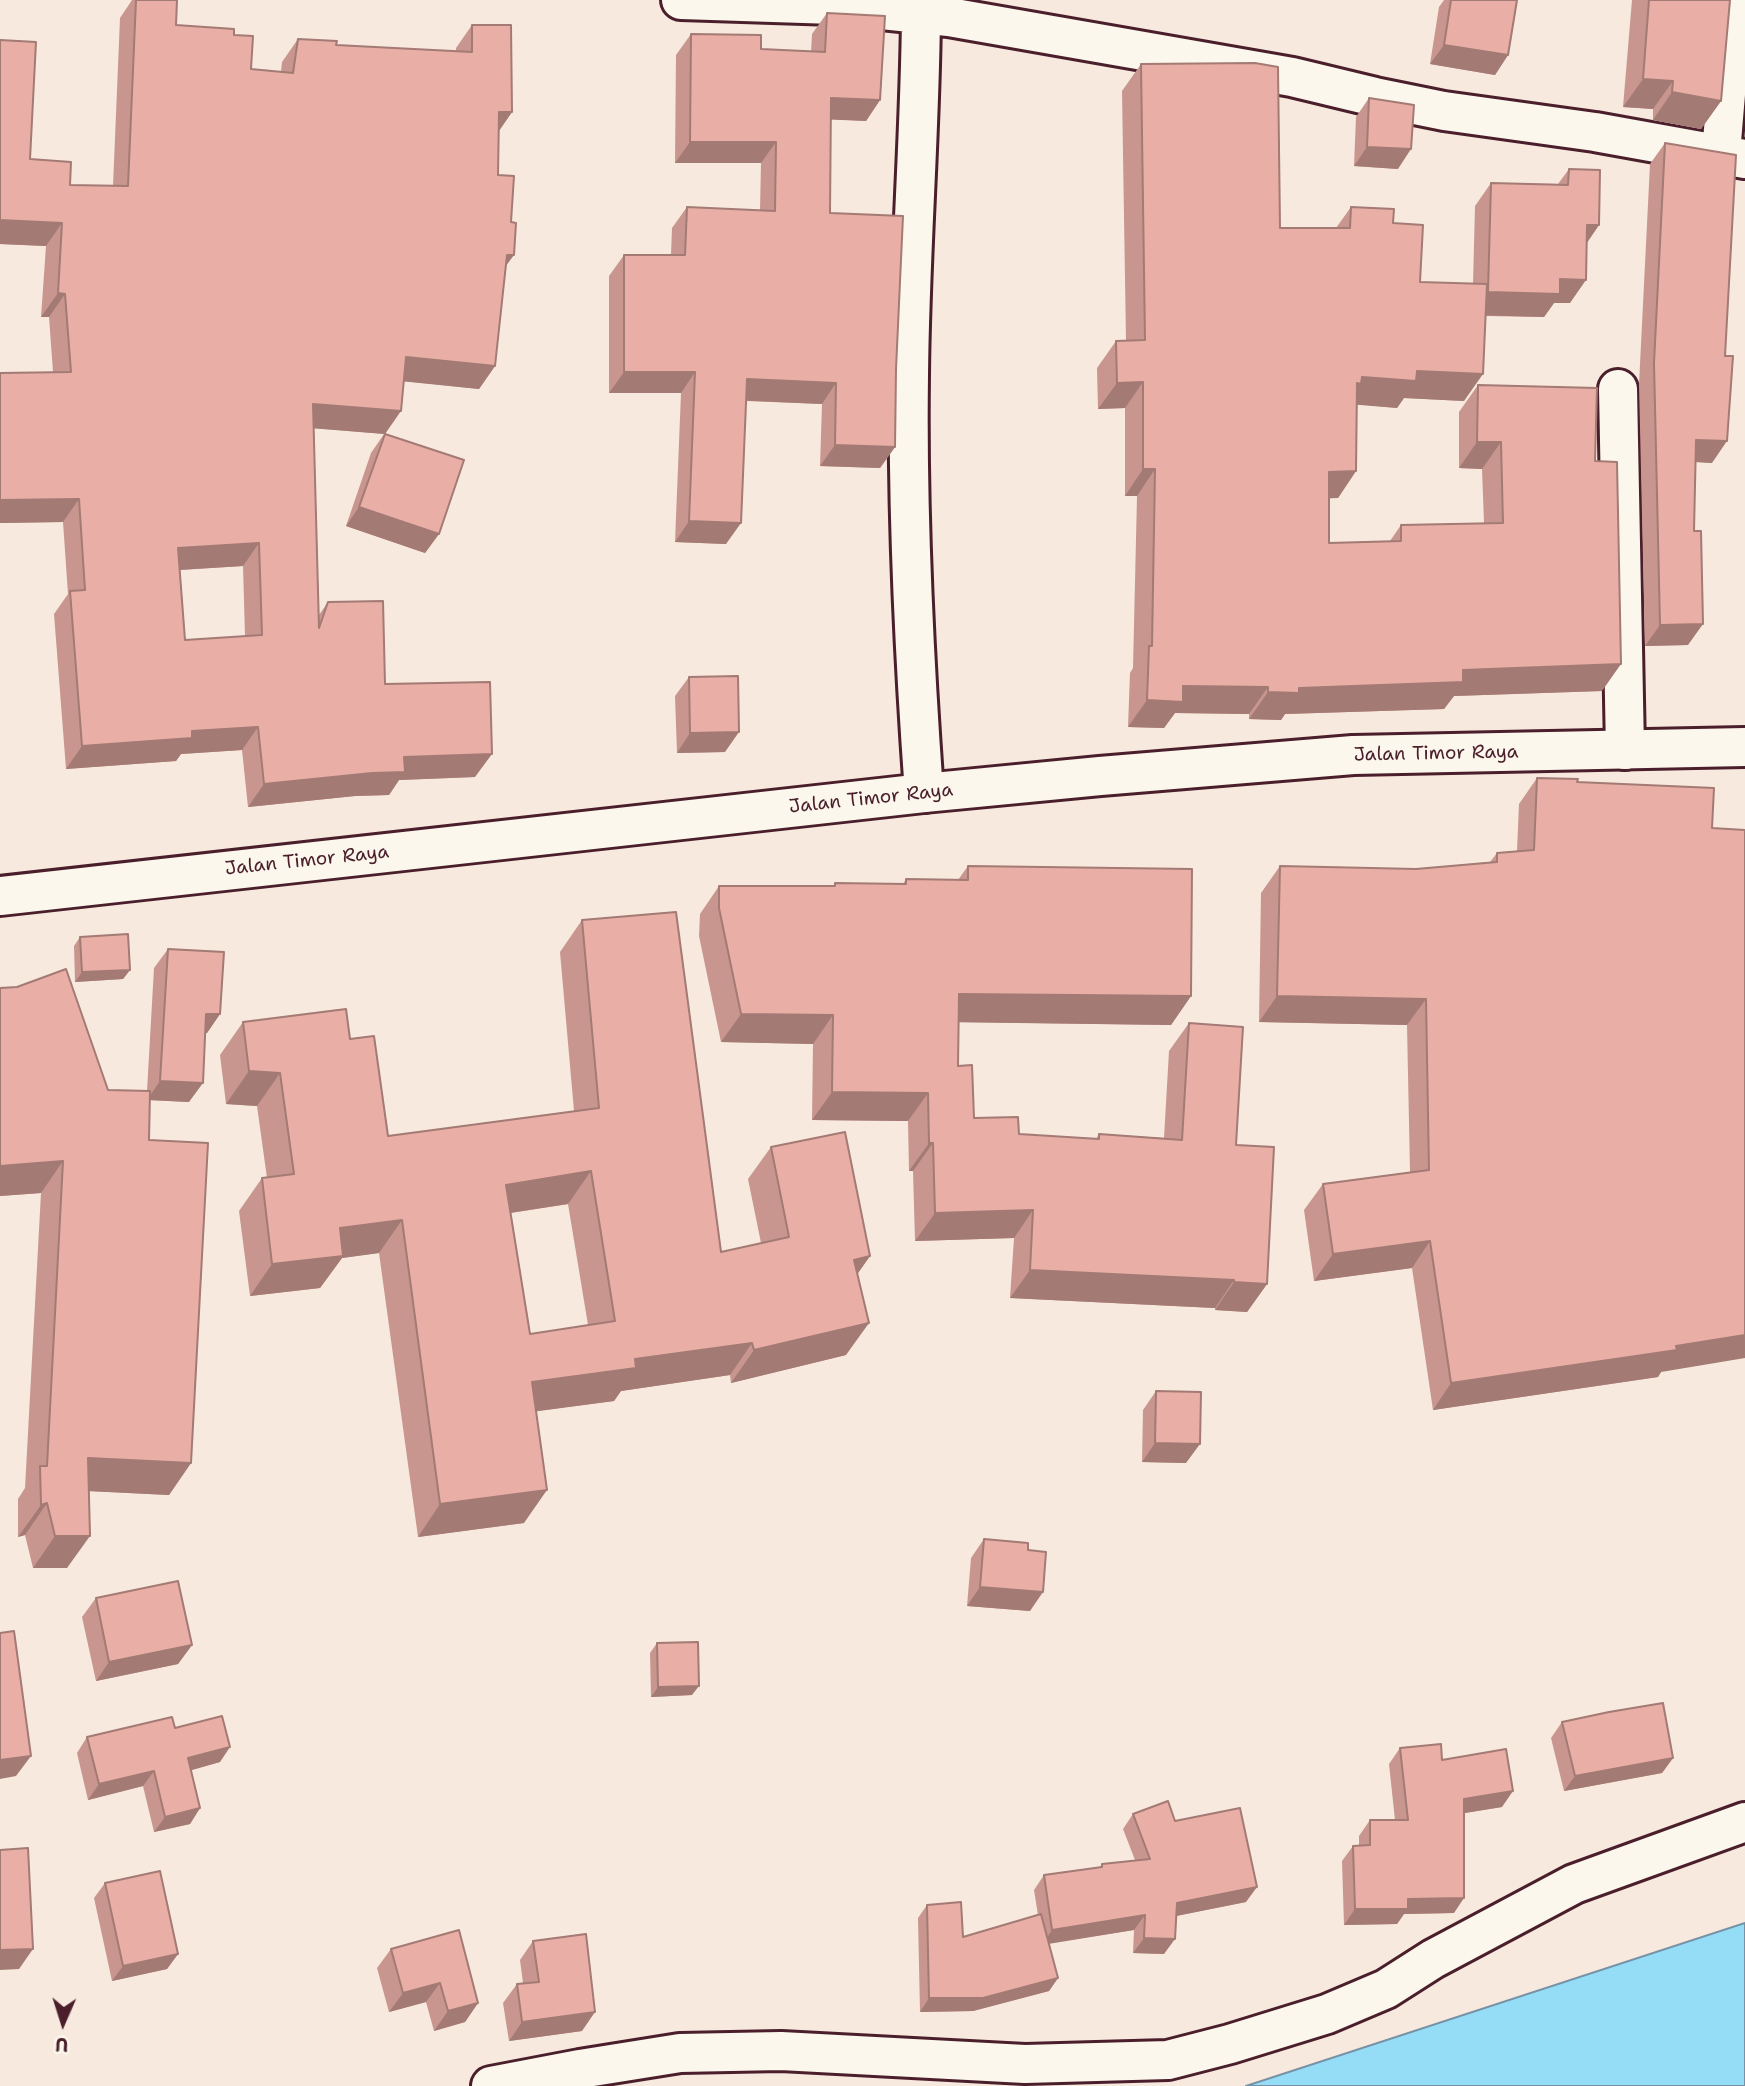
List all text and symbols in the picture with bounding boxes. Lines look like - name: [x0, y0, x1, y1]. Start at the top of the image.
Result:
- street label: Jalan Timor Raya: [1353, 741, 1519, 767]
- street label: Jalan Timor Raya: [788, 779, 954, 819]
- street label: Jalan Timor Raya: [224, 841, 390, 881]
- north arrow: [28, 1988, 98, 2058]
- text: U: [55, 2032, 69, 2057]

